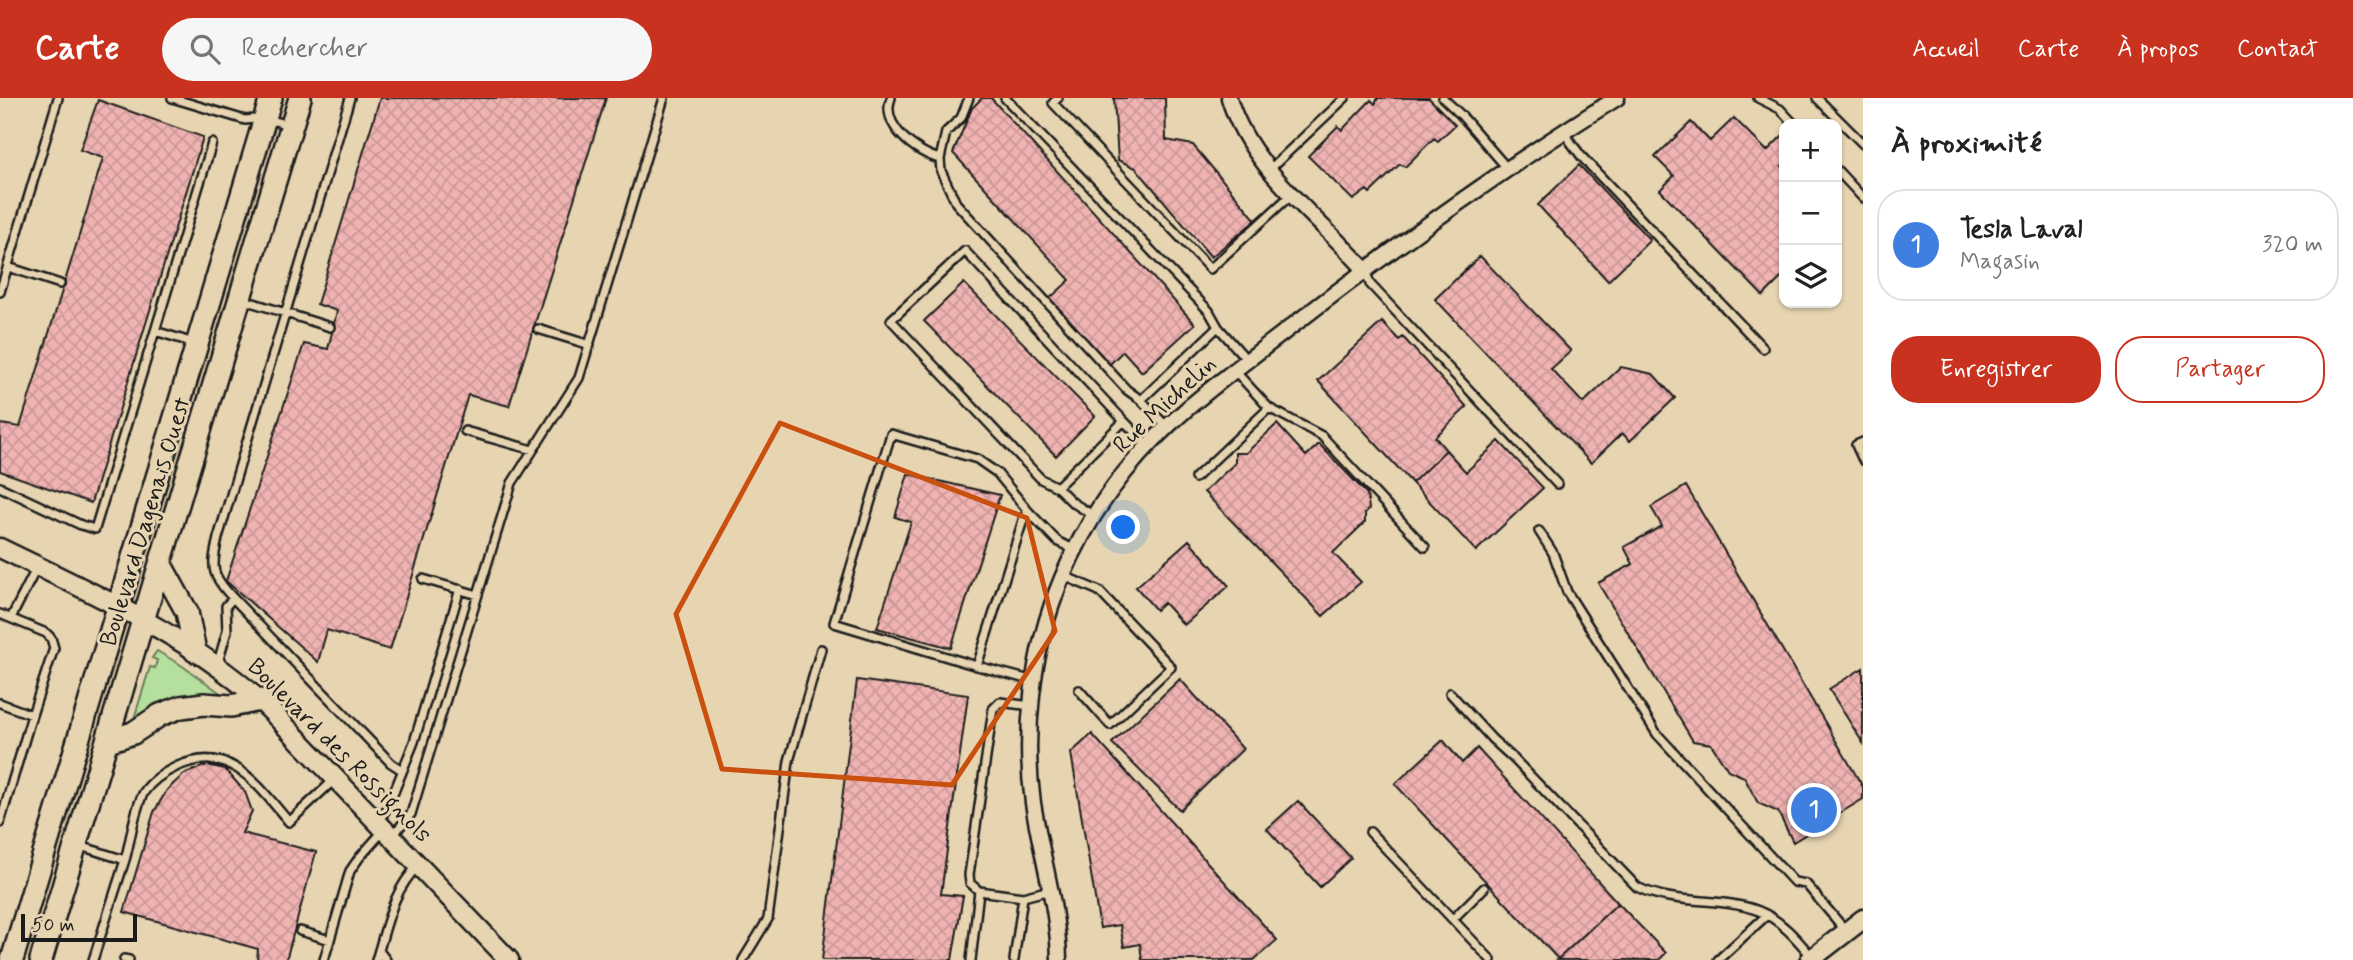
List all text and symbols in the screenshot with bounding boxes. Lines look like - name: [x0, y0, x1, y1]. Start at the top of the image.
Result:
- search box: [162, 18, 652, 81]
- text: Carte: [35, 27, 120, 71]
- icon: search: [186, 30, 224, 68]
- text: Rechercher: [242, 32, 368, 66]
- text: Accueil: [1912, 34, 1980, 65]
- text: Carte: [2018, 34, 2079, 65]
- text: À propos: [2117, 34, 2199, 65]
- text: Contact: [2237, 34, 2318, 65]
- map controls: [1779, 119, 1842, 308]
- button: +: [1779, 119, 1842, 182]
- text: À proximité: [1891, 124, 2042, 163]
- button: −: [1779, 182, 1842, 245]
- text: Tesla Laval: [1960, 213, 2083, 247]
- text: 1: [1911, 230, 1921, 260]
- text: 320 m: [2262, 230, 2323, 260]
- button: layers: [1779, 245, 1842, 308]
- text: Magasin: [1960, 247, 2040, 277]
- button: Enregistrer: [1891, 336, 2101, 403]
- button: Partager: [2115, 336, 2325, 403]
- street label: Rue Michelin: [1107, 349, 1223, 461]
- street label: Boulevard Dagenais Ouest: [93, 393, 199, 650]
- your location: [1106, 510, 1140, 544]
- street label: Boulevard des Rossignols: [238, 652, 438, 852]
- pin: 1: [1791, 784, 1837, 836]
- scale bar: [21, 911, 136, 943]
- text: 50 m: [32, 913, 75, 938]

